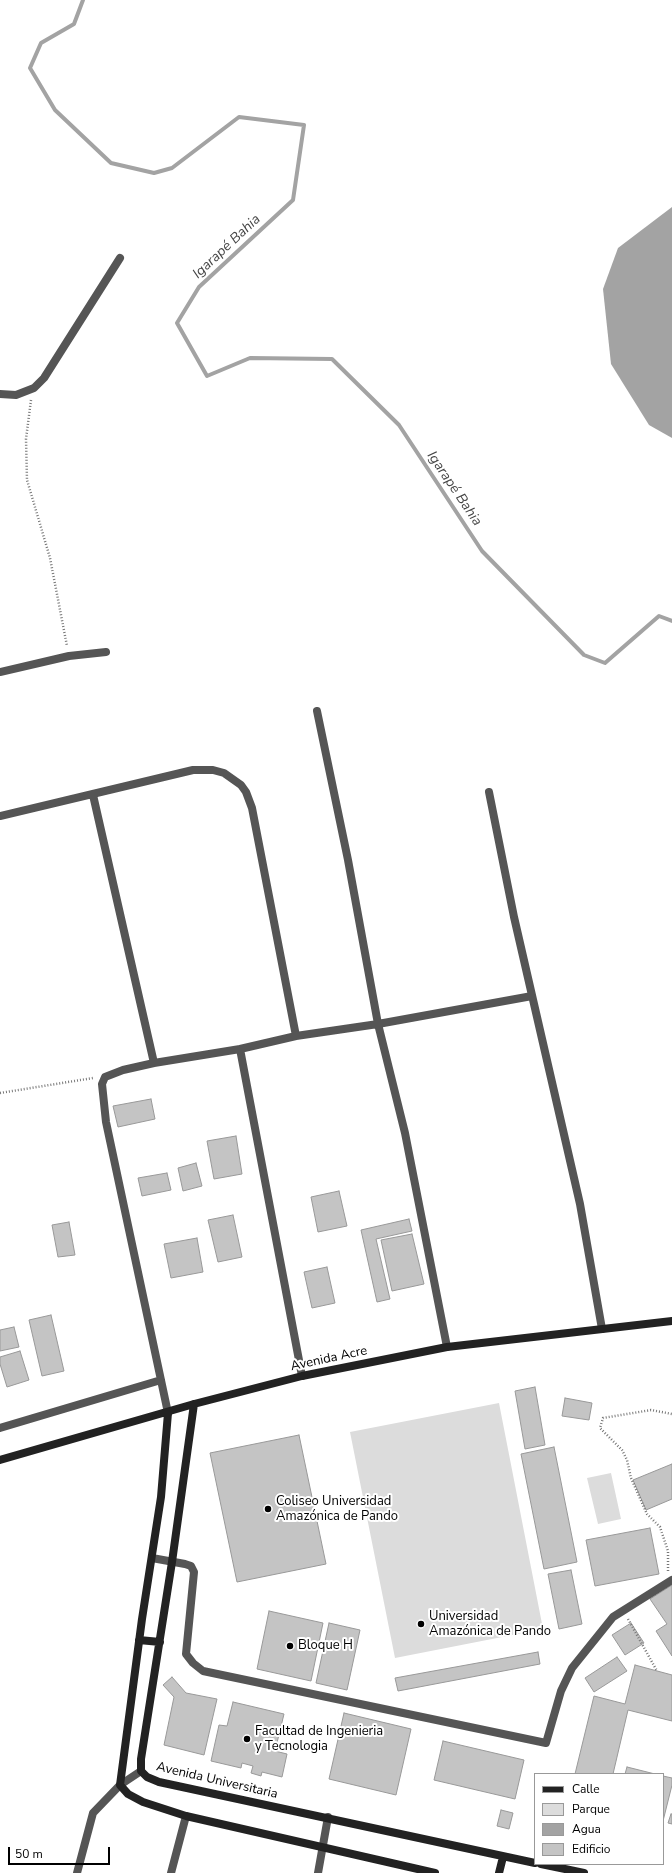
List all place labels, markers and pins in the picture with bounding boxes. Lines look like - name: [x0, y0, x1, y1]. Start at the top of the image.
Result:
- place label: Coliseo Universidad Amazónica de Pando: [276, 1494, 398, 1525]
- marker: Coliseo Universidad Amazónica de Pando: [263, 1504, 273, 1514]
- place label: Universidad Amazónica de Pando: [429, 1609, 551, 1640]
- marker: Universidad Amazónica de Pando: [416, 1619, 426, 1629]
- place label: Bloque H: [298, 1638, 353, 1654]
- marker: Bloque H: [285, 1641, 295, 1651]
- place label: Facultad de Ingenieria y Tecnologia: [255, 1724, 383, 1755]
- marker: Facultad de Ingenieria y Tecnologia: [242, 1734, 252, 1744]

